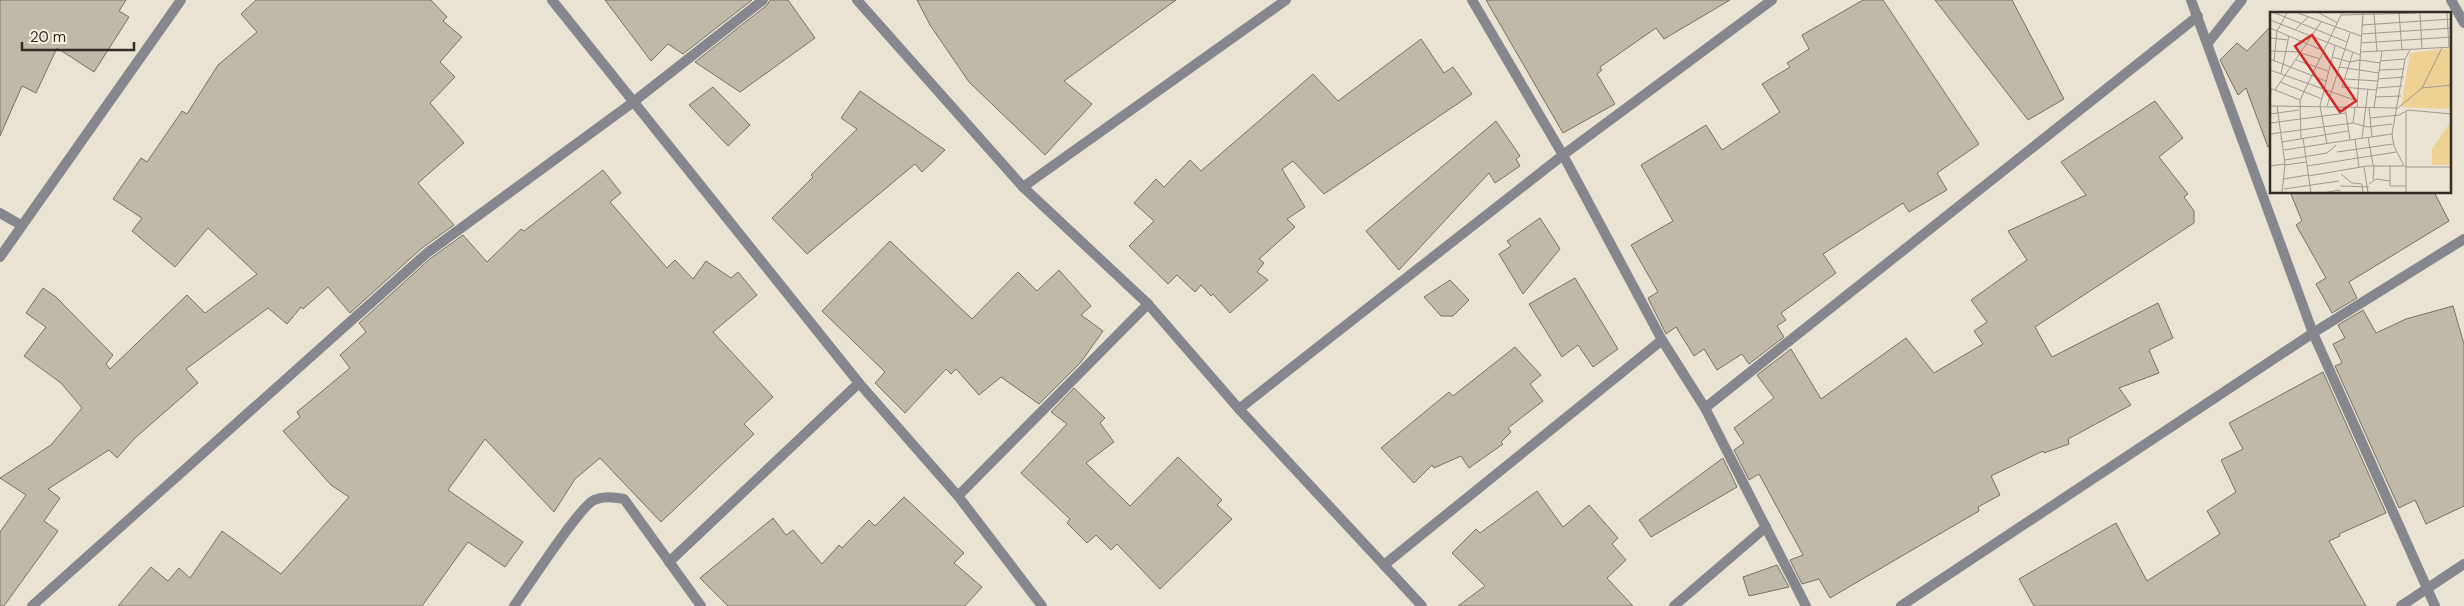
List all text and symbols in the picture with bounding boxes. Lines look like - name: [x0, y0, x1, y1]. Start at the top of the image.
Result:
- inset map: [2270, 12, 2452, 194]
- scale bar: [22, 20, 135, 52]
- text: 20 m: [30, 27, 66, 47]

